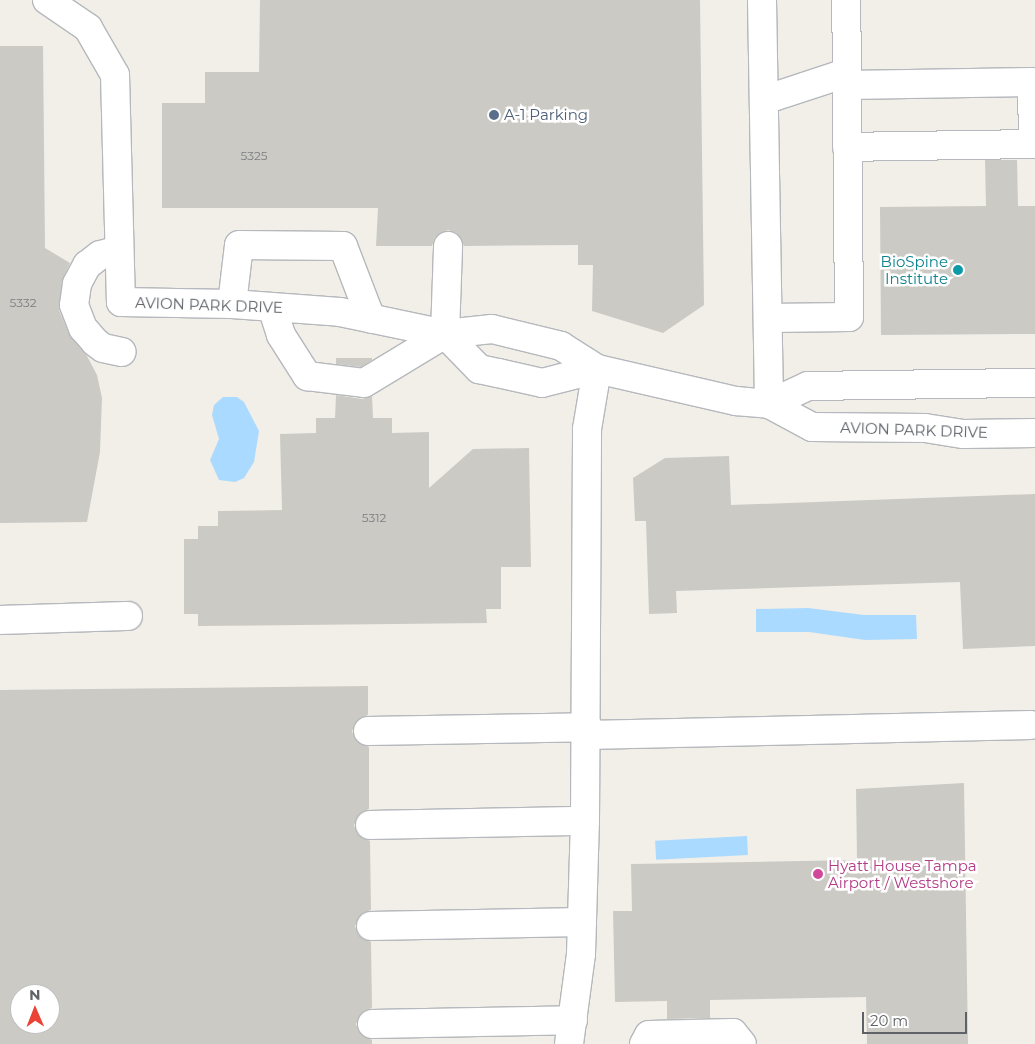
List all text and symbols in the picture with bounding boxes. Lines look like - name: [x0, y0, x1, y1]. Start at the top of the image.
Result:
- place label: A-1 Parking: [504, 106, 588, 124]
- marker: A-1 Parking: [488, 109, 500, 121]
- house number: 5325: [240, 149, 268, 163]
- place label: BioSpine Institute: [881, 252, 948, 287]
- marker: BioSpine Institute: [952, 264, 964, 276]
- street label: AVION PARK DRIVE: [135, 293, 283, 317]
- house number: 5332: [10, 296, 36, 310]
- street label: AVION PARK DRIVE: [840, 418, 988, 442]
- house number: 5312: [362, 511, 386, 525]
- place label: Hyatt House Tampa Airport / Westshore: [828, 856, 977, 891]
- marker: Hyatt House Tampa Airport / Westshore: [812, 868, 824, 880]
- north arrow: [10, 984, 60, 1034]
- text: N: [29, 986, 41, 1004]
- scale bar: [865, 1002, 970, 1034]
- text: 20 m: [870, 1011, 908, 1030]

